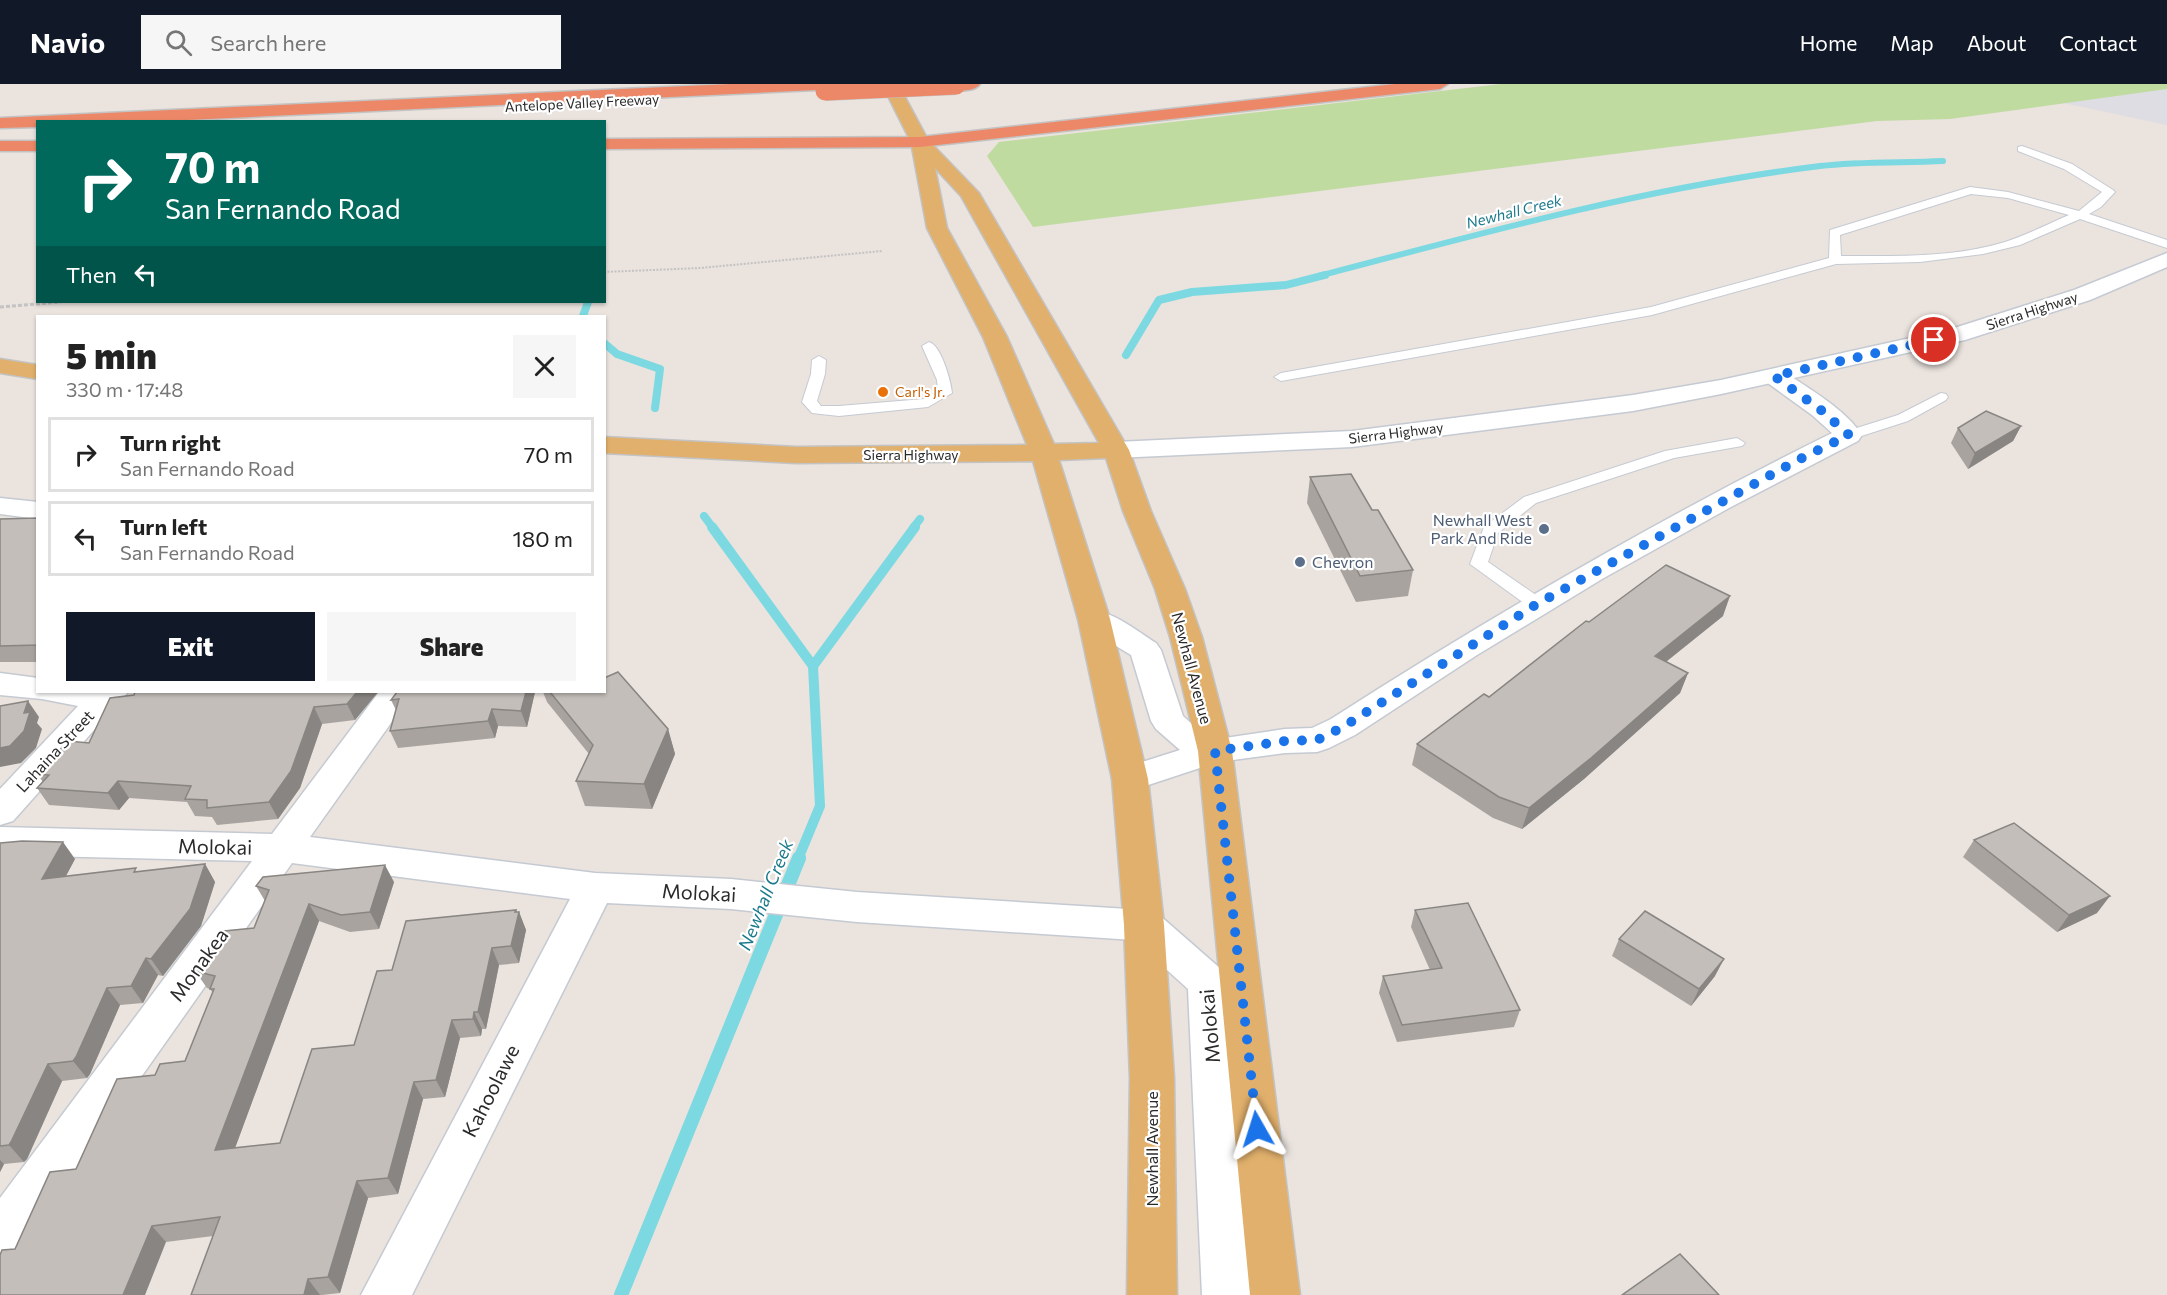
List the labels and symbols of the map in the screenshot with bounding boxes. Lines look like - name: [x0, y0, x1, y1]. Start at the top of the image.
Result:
- street label: Antelope Valley Freeway: [504, 90, 660, 115]
- water label: Newhall Creek: [1464, 190, 1564, 232]
- street label: Sierra Highway: [1984, 288, 2080, 333]
- pin: [1908, 314, 1959, 365]
- place label: Carl's Jr.: [895, 383, 945, 400]
- marker: Carl's Jr.: [876, 385, 890, 399]
- street label: Sierra Highway: [1348, 418, 1444, 447]
- street label: Sierra Highway: [863, 446, 959, 463]
- place label: Newhall West Park And Ride: [1430, 510, 1532, 547]
- marker: Newhall West Park And Ride: [1537, 522, 1551, 536]
- place label: Chevron: [1312, 552, 1373, 571]
- marker: Chevron: [1293, 555, 1307, 569]
- street label: Newhall Avenue: [1168, 610, 1217, 726]
- street label: Lahaina Street: [12, 705, 98, 796]
- street label: Molokai: [178, 833, 252, 859]
- water label: Newhall Creek: [733, 835, 798, 953]
- street label: Molokai: [661, 878, 737, 906]
- street label: Monakea: [164, 923, 233, 1006]
- street label: Molokai: [1194, 988, 1224, 1064]
- street label: Kahoolawe: [457, 1040, 524, 1141]
- street label: Newhall Avenue: [1142, 1091, 1161, 1207]
- position arrow: [1225, 1097, 1289, 1161]

